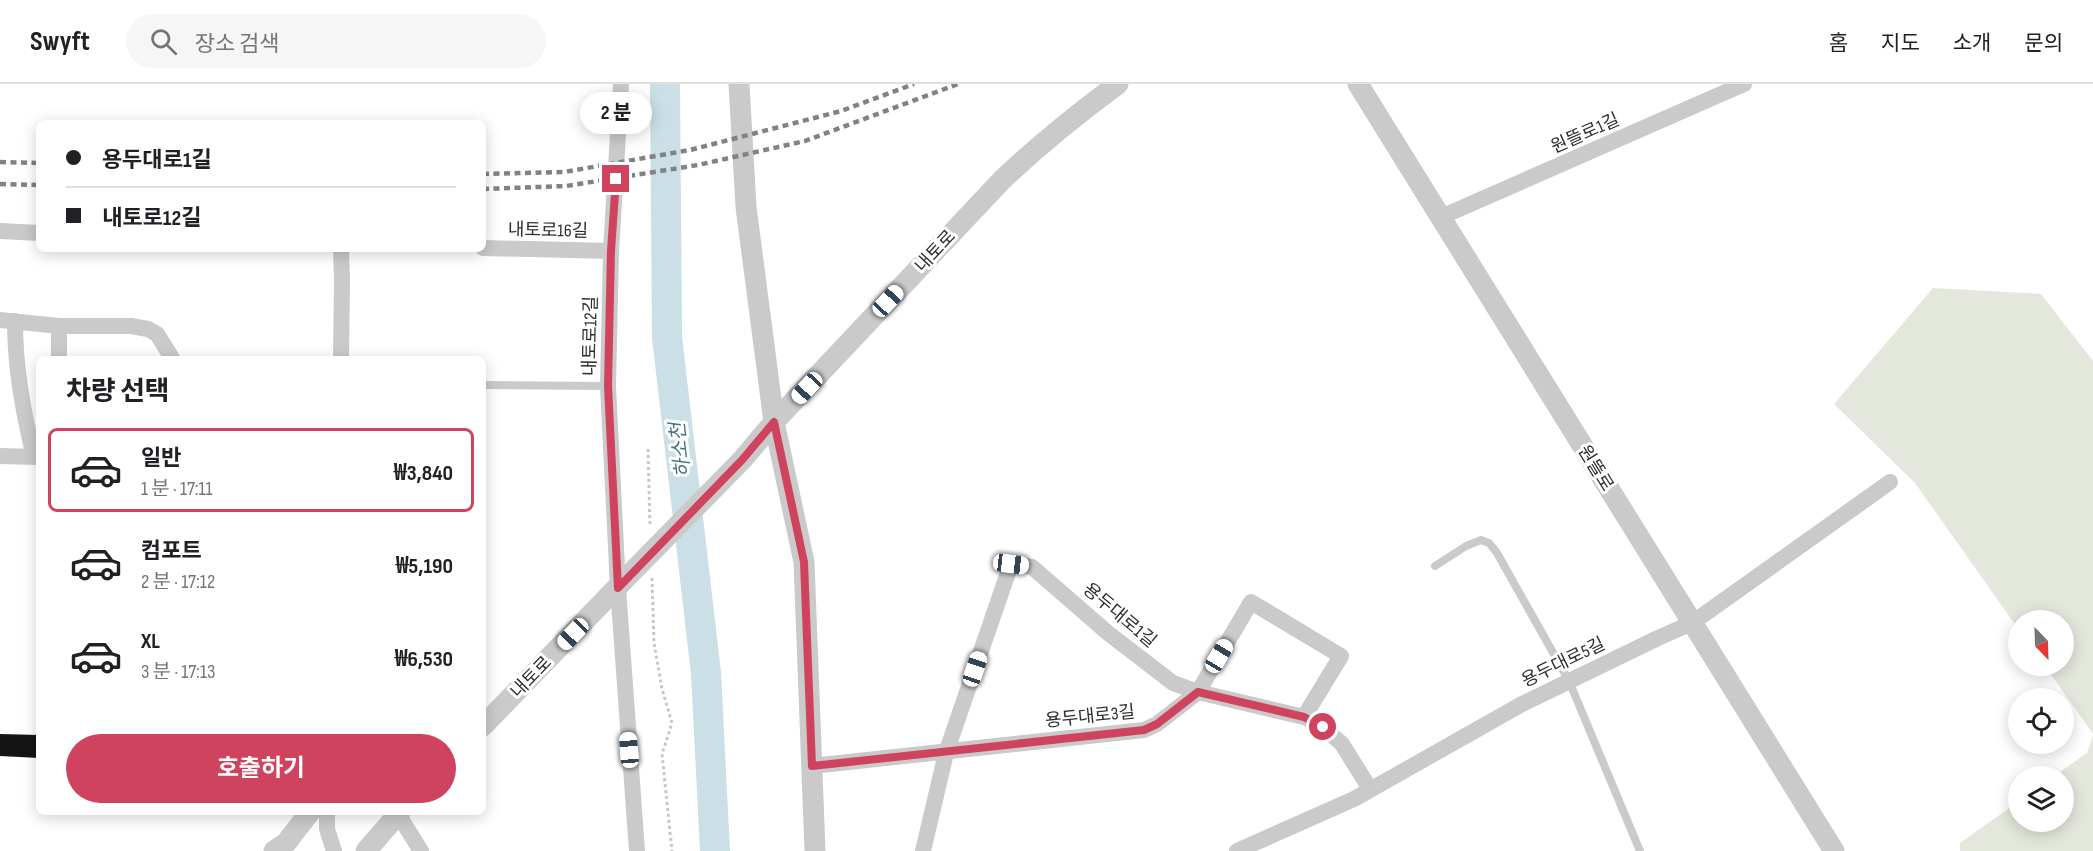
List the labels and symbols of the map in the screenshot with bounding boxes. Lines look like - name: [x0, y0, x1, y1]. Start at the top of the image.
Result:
- callout: 2 분: [580, 92, 652, 134]
- street label: 원뜰로1길: [1548, 109, 1623, 158]
- route end: [602, 165, 629, 192]
- street label: 내토로16길: [508, 219, 588, 242]
- street label: 내토로: [911, 226, 960, 277]
- car: [869, 282, 907, 320]
- street label: 내토로12길: [579, 296, 602, 376]
- car: [788, 369, 826, 407]
- water label: 하소천: [665, 418, 696, 479]
- street label: 원뜰로: [1574, 442, 1618, 495]
- car: [992, 553, 1030, 575]
- street label: 용두대로1길: [1079, 579, 1161, 652]
- north arrow: [2008, 610, 2074, 676]
- car: [554, 615, 592, 653]
- street label: 용두대로5길: [1518, 633, 1608, 692]
- car: [1202, 636, 1236, 676]
- car: [961, 649, 989, 689]
- street label: 내토로: [507, 652, 556, 703]
- street label: 용두대로3길: [1044, 701, 1136, 732]
- route start: [1309, 713, 1336, 740]
- car: [618, 731, 640, 769]

